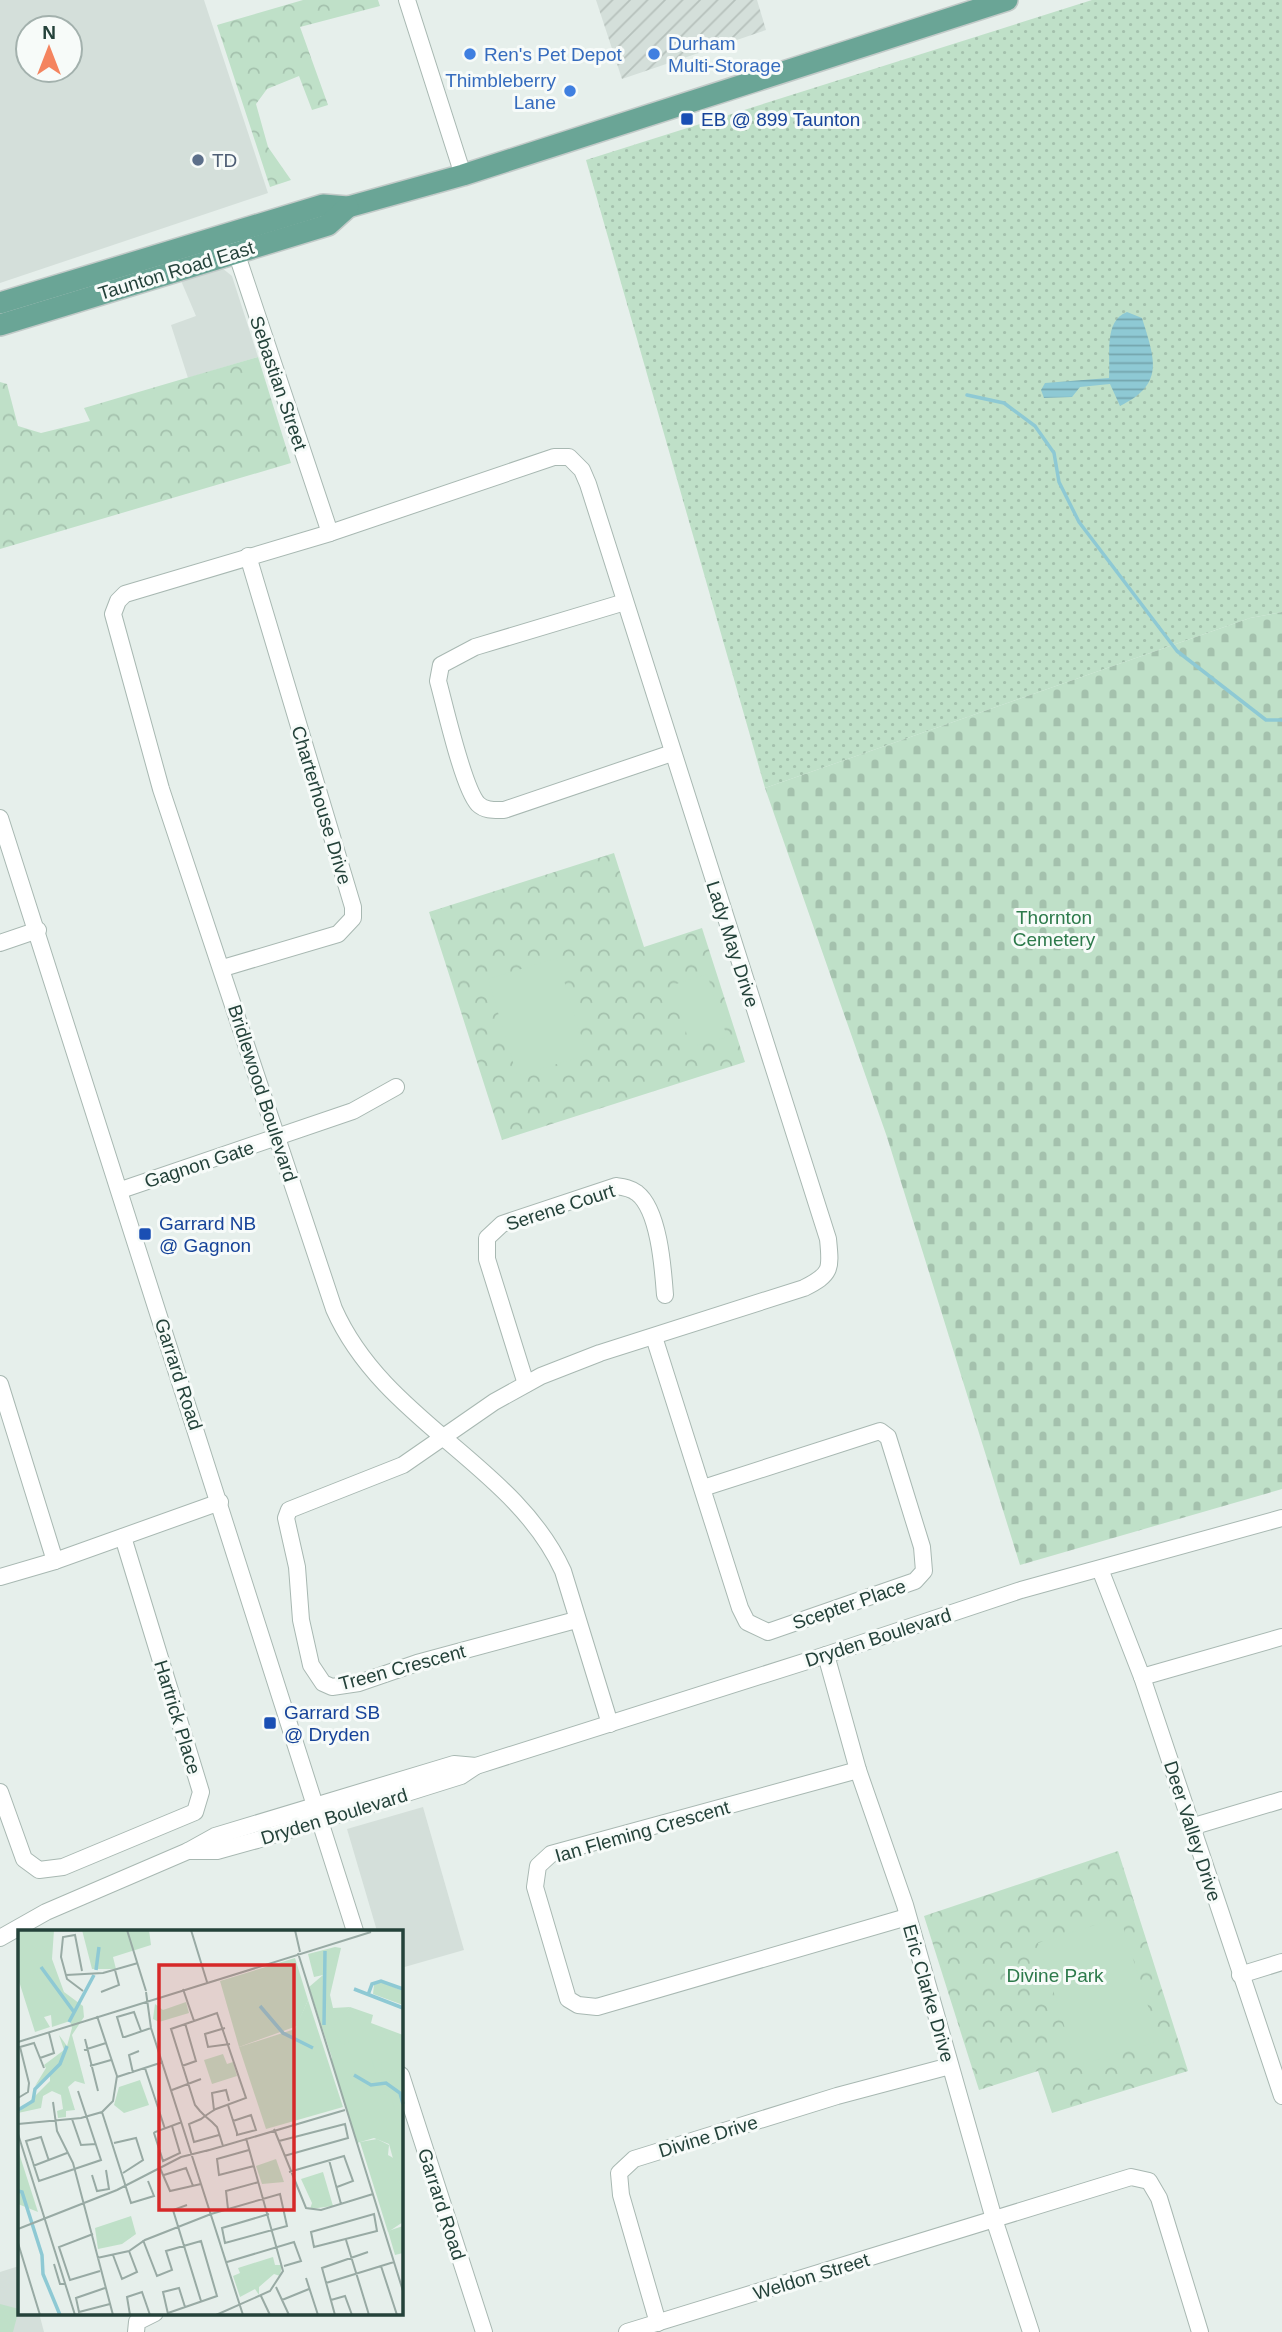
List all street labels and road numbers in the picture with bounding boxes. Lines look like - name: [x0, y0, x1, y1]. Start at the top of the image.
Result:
- street label: Taunton Road East: [96, 237, 257, 304]
- street label: Sebastian Street: [246, 313, 312, 454]
- street label: Charterhouse Drive: [287, 723, 356, 887]
- street label: Lady May Drive: [702, 878, 763, 1010]
- street label: Bridlewood Boulevard: [224, 1002, 301, 1184]
- street label: Gagnon Gate: [142, 1137, 257, 1192]
- street label: Serene Court: [503, 1180, 618, 1235]
- street label: Garrard Road: [151, 1316, 206, 1433]
- street label: Scepter Place: [790, 1575, 909, 1634]
- street label: Dryden Boulevard: [803, 1604, 954, 1671]
- street label: Treen Crescent: [337, 1640, 468, 1694]
- street label: Hartrick Place: [150, 1658, 205, 1777]
- street label: Deer Valley Drive: [1160, 1758, 1225, 1904]
- street label: Dryden Boulevard: [258, 1784, 410, 1849]
- street label: Ian Fleming Crescent: [552, 1796, 733, 1866]
- street label: Eric Clarke Drive: [899, 1922, 958, 2065]
- street label: Divine Drive: [656, 2111, 760, 2161]
- street label: Garrard Road: [414, 2146, 469, 2263]
- street label: Weldon Street: [751, 2249, 872, 2304]

